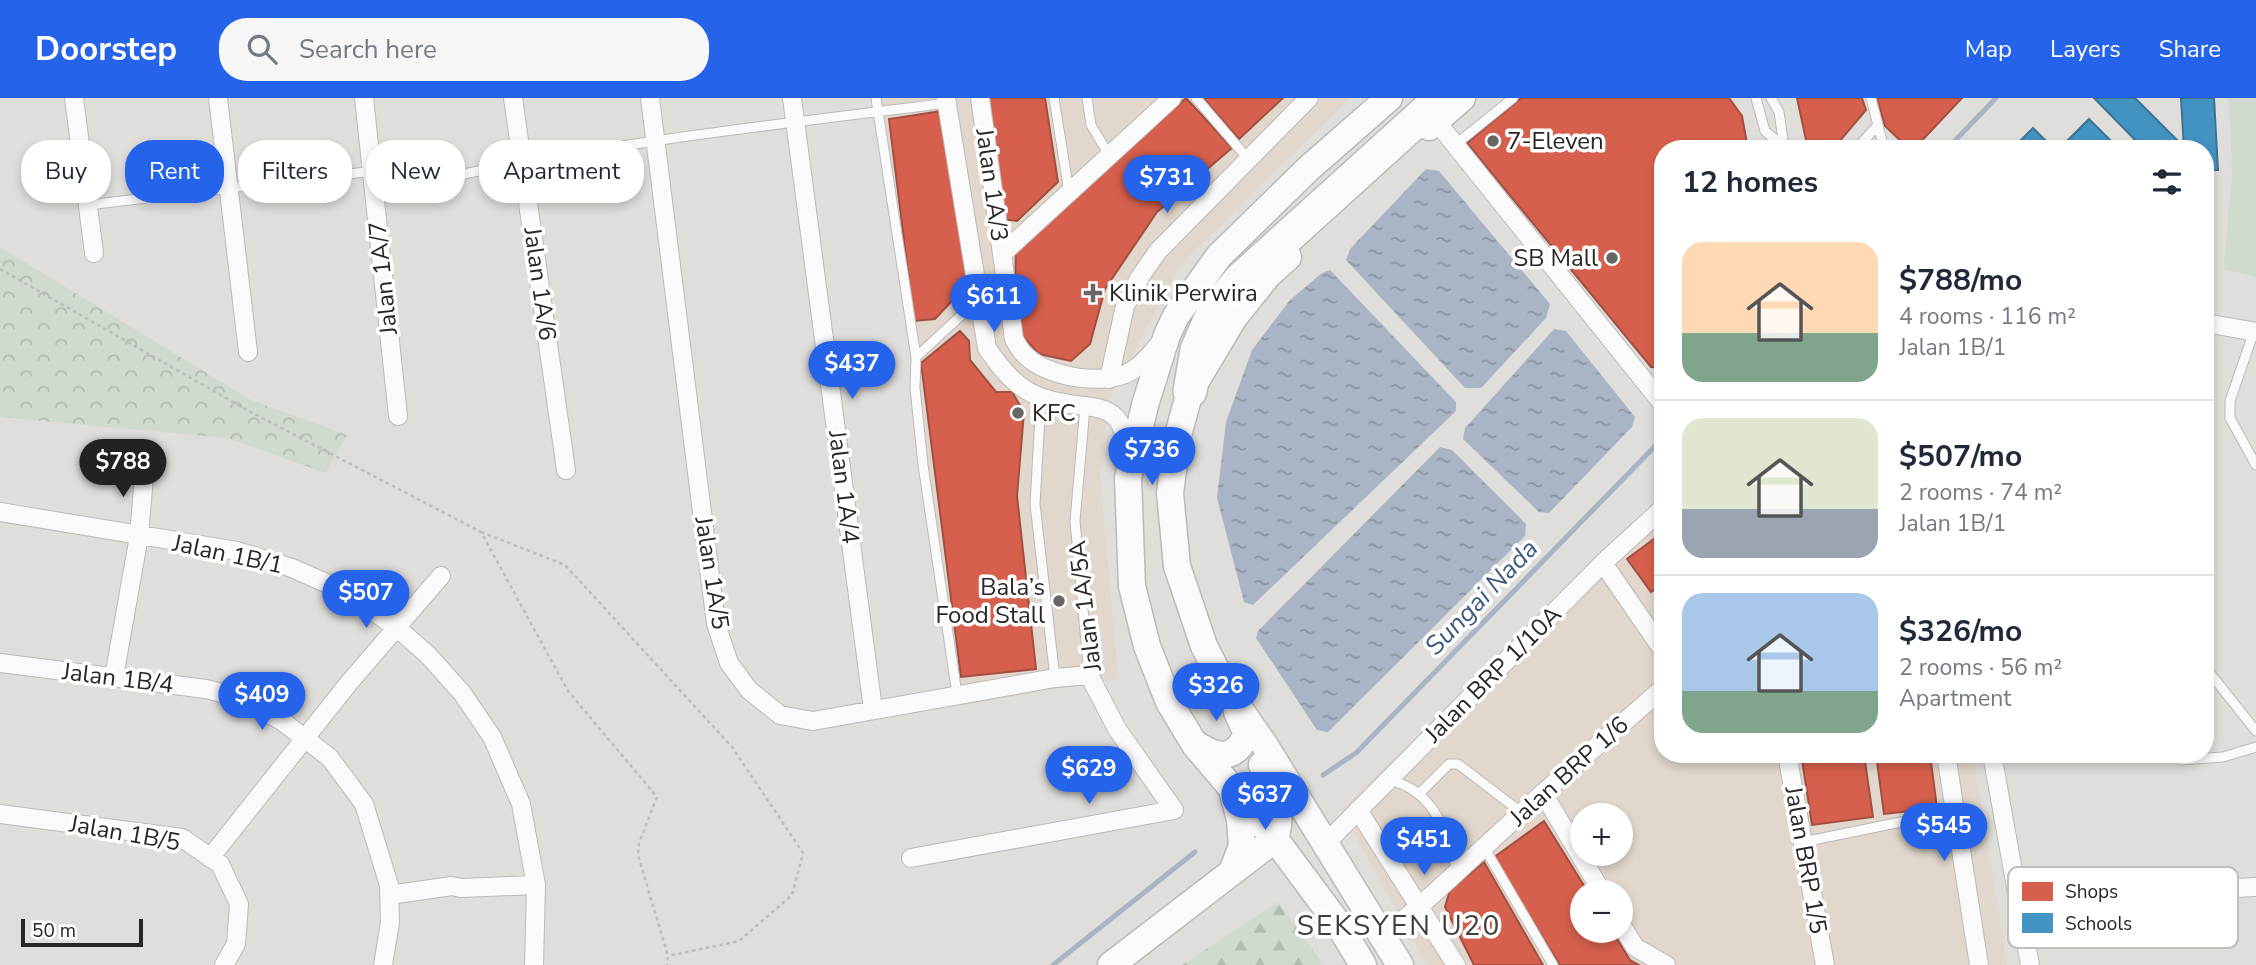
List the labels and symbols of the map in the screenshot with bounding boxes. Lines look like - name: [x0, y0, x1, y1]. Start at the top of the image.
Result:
- street label: Jalan 1A/3: [968, 125, 1016, 244]
- place label: 7-Eleven: [1507, 125, 1604, 157]
- marker: 7-Eleven: [1485, 133, 1501, 149]
- pin: $731: [1126, 156, 1208, 215]
- street label: Jalan 1A/7: [361, 220, 405, 337]
- street label: Jalan 1A/6: [516, 224, 564, 343]
- place label: SB Mall: [1513, 242, 1598, 274]
- marker: SB Mall: [1604, 250, 1620, 266]
- pin: $611: [953, 274, 1035, 334]
- place label: Klinik Perwira: [1109, 277, 1258, 309]
- marker: Klinik Perwira: [1083, 283, 1103, 303]
- pin: $437: [811, 342, 893, 401]
- place label: KFC: [1032, 397, 1076, 429]
- marker: KFC: [1010, 405, 1026, 421]
- street label: Jalan 1A/4: [821, 428, 867, 545]
- pin: $736: [1111, 428, 1193, 487]
- pin: $788: [82, 440, 164, 499]
- street label: Jalan 1A/5: [687, 513, 737, 632]
- street label: Jalan 1B/1: [169, 527, 286, 581]
- water label: Sungai Nada: [1417, 532, 1546, 663]
- street label: Jalan 1A/5A: [1061, 538, 1109, 674]
- pin: $507: [325, 570, 407, 630]
- place label: Bala’s Food Stall: [935, 571, 1045, 631]
- marker: Bala’s Food Stall: [1051, 593, 1067, 609]
- street label: Jalan BRP 1/10A: [1417, 598, 1569, 750]
- street label: Jalan 1B/4: [60, 655, 176, 701]
- pin: $326: [1175, 664, 1257, 723]
- pin: $409: [221, 672, 303, 732]
- street label: Jalan BRP 1/6: [1502, 709, 1635, 834]
- pin: $629: [1048, 746, 1130, 806]
- pin: $637: [1224, 772, 1306, 832]
- street label: Jalan BRP 1/5: [1777, 783, 1835, 936]
- pin: $545: [1903, 804, 1985, 863]
- street label: Jalan 1B/5: [66, 807, 183, 858]
- pin: $451: [1383, 818, 1465, 877]
- legend: [2008, 867, 2238, 948]
- text: Shops: [2065, 879, 2118, 905]
- district label: SEKSYEN U20: [1297, 907, 1501, 945]
- text: Schools: [2065, 911, 2132, 937]
- scale bar: [21, 916, 144, 948]

